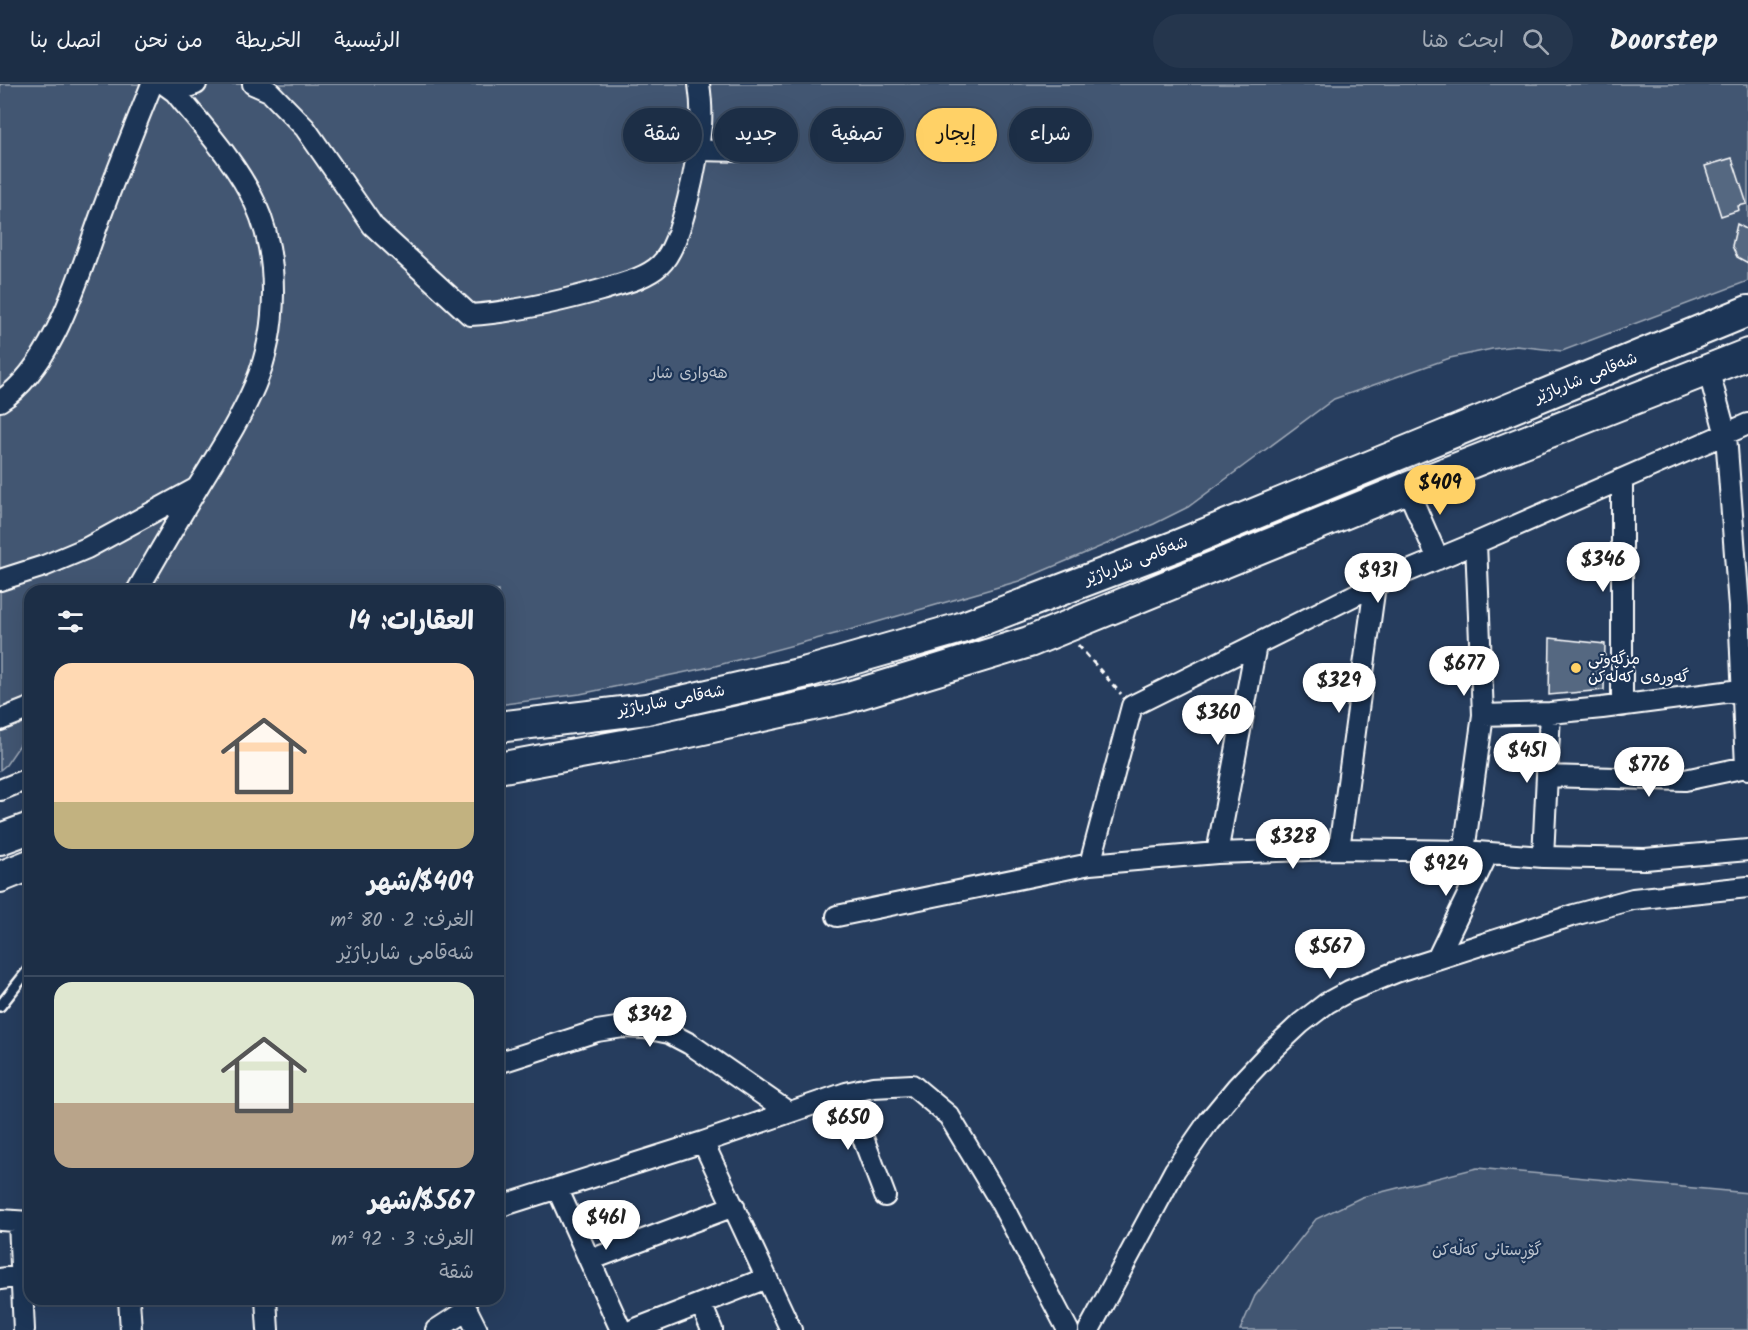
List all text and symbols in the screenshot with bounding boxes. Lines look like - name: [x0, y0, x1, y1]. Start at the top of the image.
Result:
- search box: [1153, 14, 1573, 68]
- text: Doorstep: [1609, 19, 1718, 64]
- text: ابحث هنا: [1422, 24, 1504, 59]
- text: اتصل بنا: [30, 25, 101, 58]
- text: من نحن: [134, 25, 203, 58]
- text: الخريطة: [236, 25, 301, 58]
- text: الرئيسية: [334, 25, 400, 58]
- icon: search: [1519, 25, 1552, 58]
- chip: شقة: [623, 108, 702, 162]
- chip: جديد: [714, 108, 798, 162]
- chip: تصفية: [810, 108, 904, 162]
- chip: إيجار: [916, 108, 997, 162]
- chip: شراء: [1009, 108, 1092, 162]
- street label: شەقامی شارباژێر: [1529, 346, 1641, 411]
- park label: هەواری شار: [648, 361, 728, 386]
- pin: $409: [1404, 465, 1476, 516]
- text: $409: [1418, 468, 1462, 500]
- street label: شەقامی شارباژێر: [1079, 530, 1192, 593]
- pin: $346: [1567, 542, 1639, 593]
- text: $346: [1581, 545, 1625, 577]
- pin: $931: [1342, 553, 1414, 604]
- text: $931: [1359, 556, 1397, 588]
- text: العقارات: 14: [348, 601, 474, 643]
- icon: filters: [54, 605, 87, 638]
- pin: $677: [1428, 646, 1500, 697]
- place label: مزگەوتی گەورەی کەڵەکن: [1588, 647, 1689, 690]
- text: $677: [1443, 649, 1485, 681]
- marker: مزگەوتی گەورەی کەڵەکن: [1569, 661, 1583, 675]
- pin: $329: [1303, 663, 1375, 714]
- text: $329: [1317, 666, 1361, 698]
- street label: شەقامی شارباژێر: [613, 678, 727, 724]
- pin: $360: [1182, 695, 1254, 746]
- text: $360: [1196, 698, 1240, 730]
- icon: home: [210, 702, 318, 810]
- pin: $451: [1491, 733, 1563, 784]
- text: $451: [1508, 736, 1546, 768]
- pin: $776: [1613, 747, 1685, 798]
- text: $776: [1628, 750, 1670, 782]
- pin: $328: [1257, 819, 1329, 870]
- text: $328: [1270, 822, 1316, 854]
- pin: $924: [1410, 846, 1482, 897]
- text: $924: [1424, 849, 1468, 881]
- text: $409/شهر: [367, 862, 474, 904]
- text: الغرف: 2 · 80 m²: [330, 905, 474, 937]
- pin: $567: [1294, 929, 1366, 980]
- text: $567: [1309, 932, 1351, 964]
- text: شەقامی شارباژێر: [337, 938, 474, 970]
- pin: $342: [614, 997, 686, 1048]
- text: $342: [627, 1000, 673, 1032]
- icon: home: [210, 1021, 318, 1129]
- pin: $650: [812, 1100, 884, 1151]
- text: $650: [826, 1103, 870, 1135]
- text: $567/شهر: [369, 1181, 474, 1223]
- pin: $461: [570, 1200, 642, 1251]
- text: $461: [586, 1203, 626, 1235]
- text: الغرف: 3 · 92 m²: [331, 1224, 474, 1256]
- park label: گۆڕستانی کەڵەکن: [1432, 1238, 1542, 1264]
- text: شقة: [439, 1257, 474, 1289]

